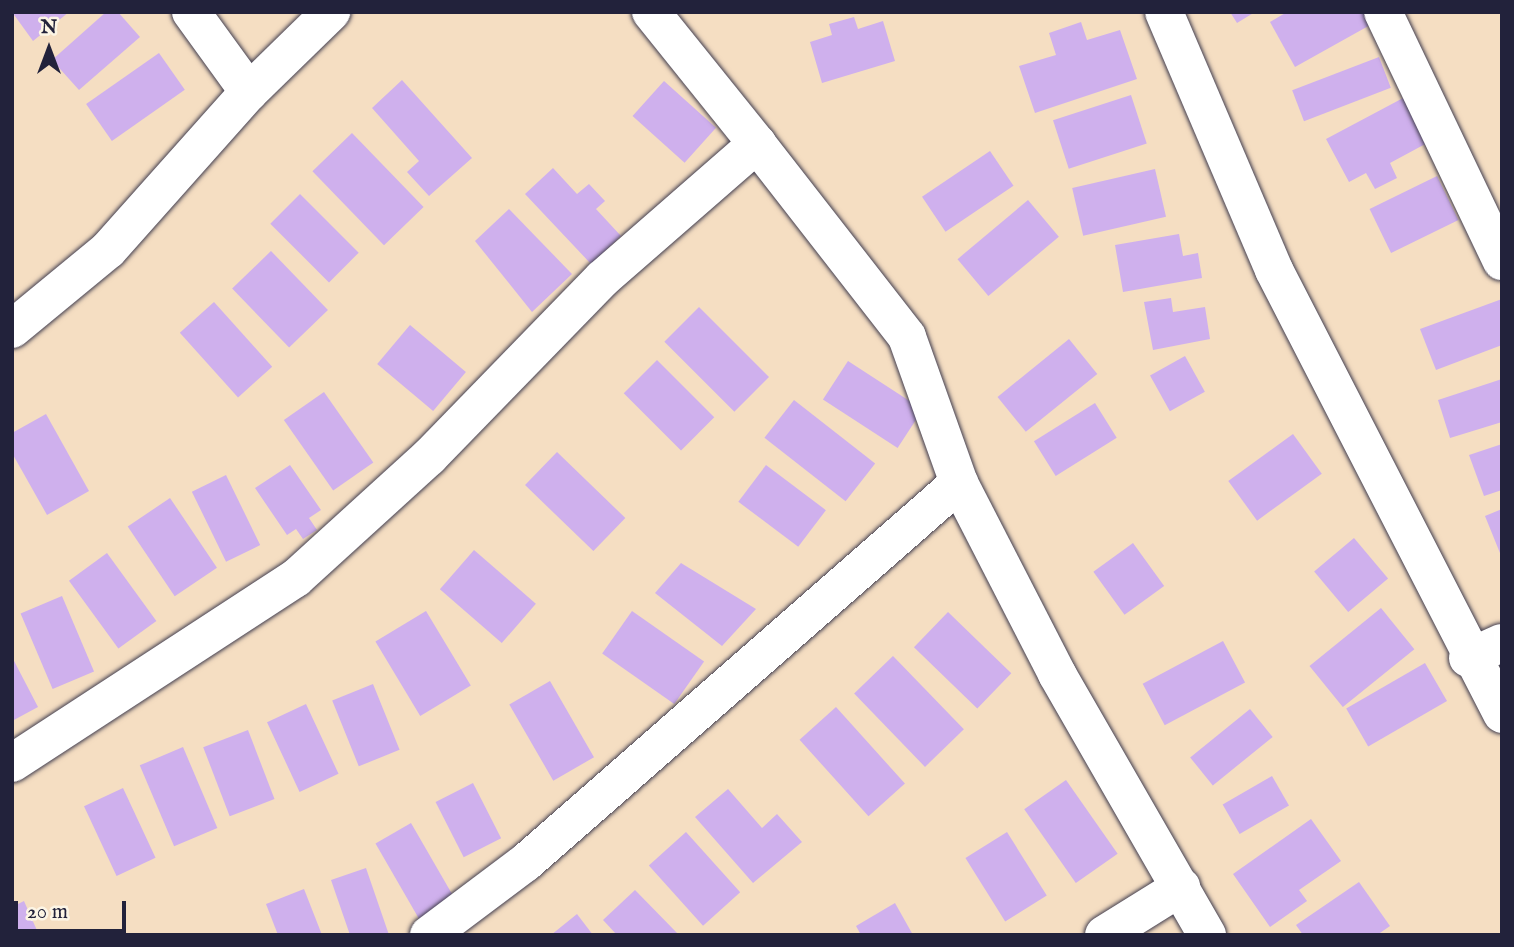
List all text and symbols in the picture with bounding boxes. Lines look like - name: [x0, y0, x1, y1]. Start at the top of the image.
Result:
- north arrow: [14, 14, 84, 84]
- text: N: [41, 16, 57, 40]
- scale bar: [18, 888, 130, 932]
- text: 20 m: [27, 899, 68, 926]

